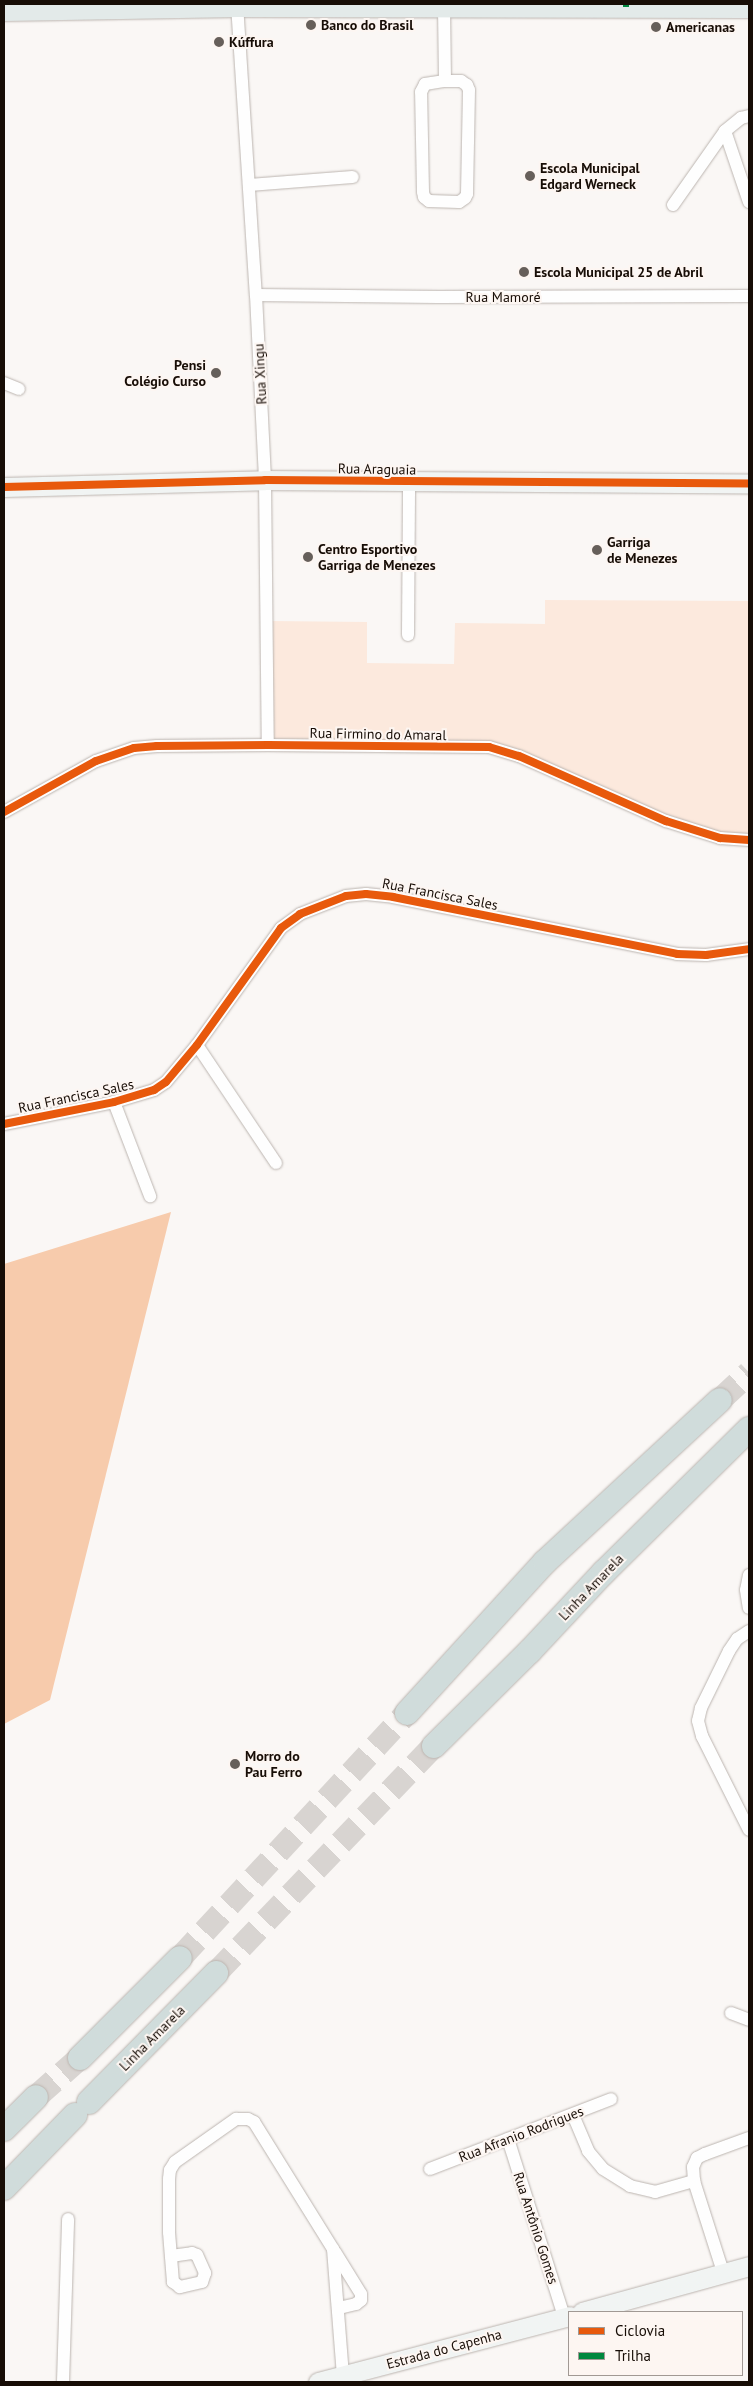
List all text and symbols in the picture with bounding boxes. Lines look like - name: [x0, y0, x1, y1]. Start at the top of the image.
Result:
- place label: Banco do Brasil: [321, 17, 413, 33]
- marker: Banco do Brasil: [305, 19, 317, 31]
- place label: Americanas: [666, 19, 735, 35]
- marker: Americanas: [650, 21, 662, 33]
- place label: Kúffura: [229, 34, 274, 50]
- marker: Kúffura: [213, 36, 225, 48]
- place label: Escola Municipal Edgard Werneck: [540, 160, 640, 192]
- marker: Escola Municipal Edgard Werneck: [524, 170, 536, 182]
- place label: Escola Municipal 25 de Abril: [534, 264, 704, 280]
- marker: Escola Municipal 25 de Abril: [518, 266, 530, 278]
- street label: Rua Mamoré: [465, 289, 541, 305]
- street label: Rua Xingu: [250, 343, 270, 405]
- place label: Pensi Colégio Curso: [124, 357, 206, 390]
- marker: Pensi Colégio Curso: [210, 367, 222, 379]
- street label: Rua Araguaia: [337, 460, 417, 478]
- place label: Garriga de Menezes: [607, 534, 678, 566]
- place label: Centro Esportivo Garriga de Menezes: [318, 541, 436, 574]
- marker: Garriga de Menezes: [591, 544, 603, 556]
- marker: Centro Esportivo Garriga de Menezes: [302, 551, 314, 563]
- street label: Rua Firmino do Amaral: [309, 724, 447, 744]
- street label: Rua Francisca Sales: [381, 875, 499, 913]
- street label: Rua Francisca Sales: [17, 1076, 135, 1116]
- street label: Linha Amarela: [555, 1550, 627, 1624]
- place label: Morro do Pau Ferro: [245, 1748, 302, 1780]
- marker: Morro do Pau Ferro: [229, 1758, 241, 1770]
- street label: Linha Amarela: [116, 2002, 188, 2074]
- street label: Rua Afranio Rodrigues: [456, 2102, 586, 2166]
- street label: Rua Antônio Gomes: [510, 2170, 562, 2286]
- legend: [568, 2311, 743, 2376]
- text: Ciclovia: [615, 2321, 665, 2340]
- street label: Estrada do Capenha: [385, 2326, 503, 2372]
- text: Trilha: [615, 2346, 651, 2365]

